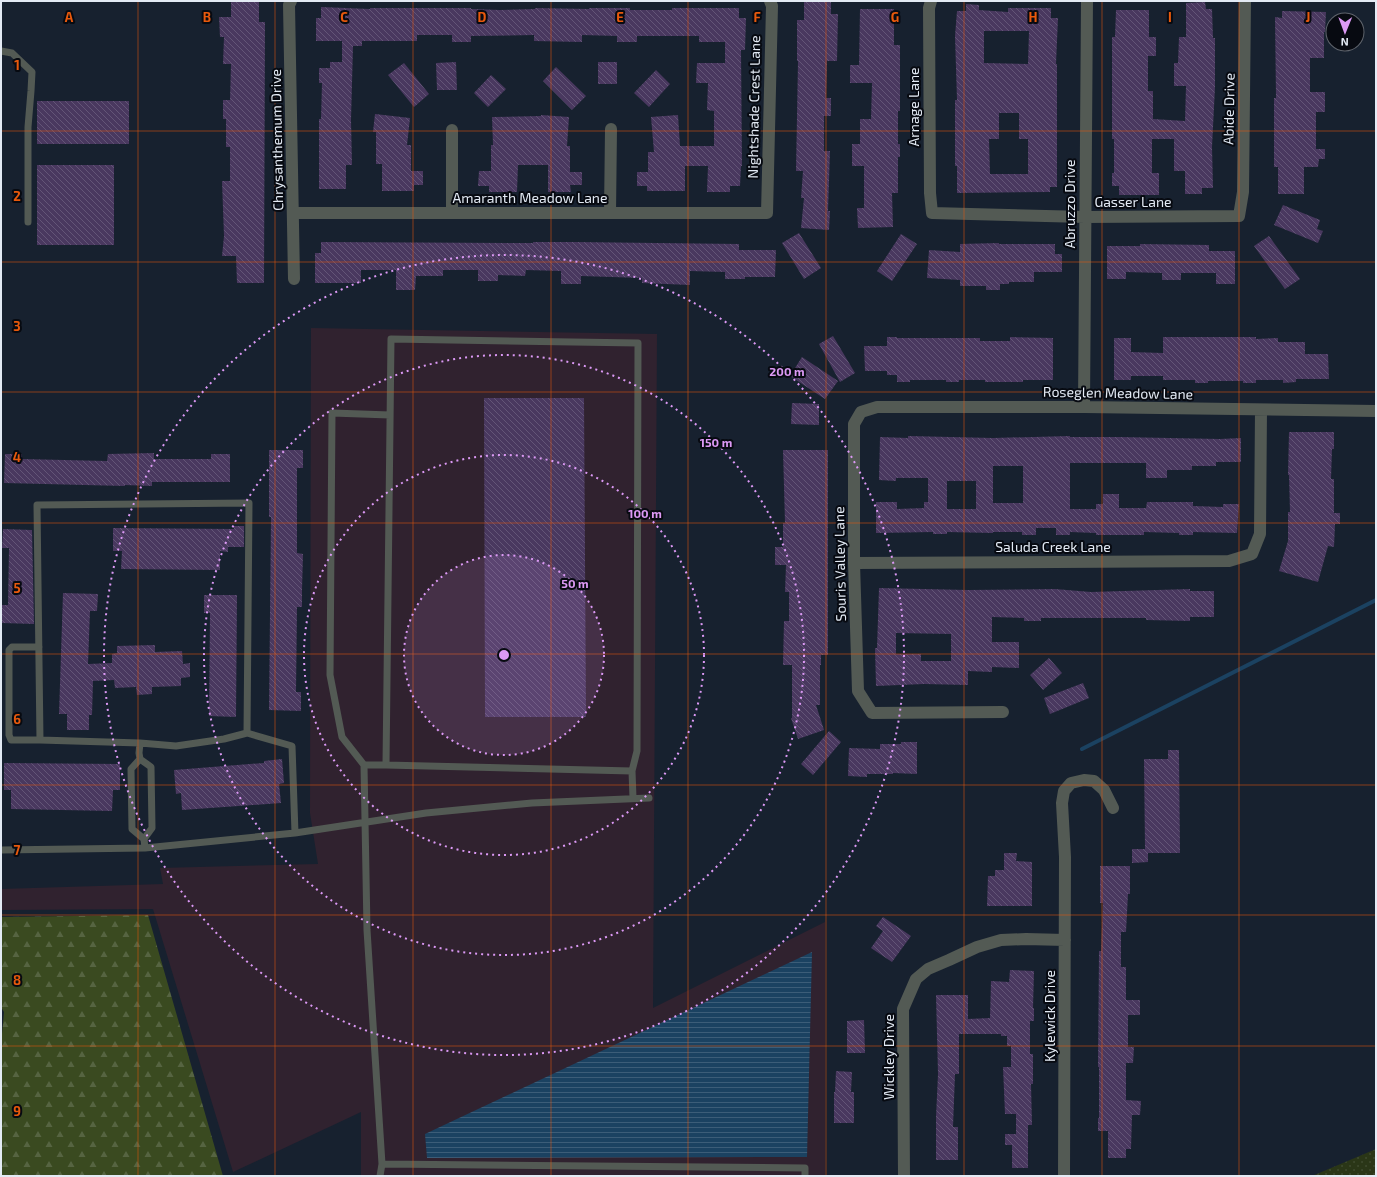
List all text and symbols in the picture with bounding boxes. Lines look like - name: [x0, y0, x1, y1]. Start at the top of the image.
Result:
- text: A: [65, 9, 74, 25]
- text: B: [203, 9, 211, 25]
- text: C: [340, 9, 348, 25]
- text: D: [478, 9, 487, 25]
- text: E: [616, 9, 624, 25]
- text: F: [753, 9, 761, 25]
- text: G: [891, 9, 899, 25]
- text: H: [1029, 9, 1038, 25]
- text: I: [1168, 9, 1172, 25]
- text: J: [1306, 9, 1310, 25]
- north arrow: [1325, 12, 1365, 52]
- street label: Nightshade Crest Lane: [744, 35, 763, 179]
- text: N: [1341, 36, 1349, 49]
- text: 1: [14, 57, 20, 73]
- street label: Arnage Lane: [905, 67, 922, 147]
- street label: Chrysanthemum Drive: [267, 69, 286, 211]
- street label: Abide Drive: [1219, 73, 1238, 145]
- street label: Abruzzo Drive: [1061, 160, 1078, 248]
- text: 2: [13, 188, 21, 204]
- street label: Amaranth Meadow Lane: [452, 189, 608, 206]
- street label: Gasser Lane: [1094, 193, 1172, 210]
- text: 3: [13, 318, 21, 334]
- text: 200 m: [769, 364, 805, 378]
- street label: Roseglen Meadow Lane: [1043, 383, 1193, 402]
- text: 150 m: [700, 435, 732, 449]
- text: 4: [13, 449, 21, 465]
- text: 100 m: [628, 506, 662, 520]
- street label: Souris Valley Lane: [830, 506, 849, 622]
- street label: Saluda Creek Lane: [995, 538, 1111, 555]
- text: 50 m: [561, 576, 589, 590]
- text: 5: [13, 580, 21, 596]
- centre of rings: [497, 648, 511, 662]
- text: 6: [13, 711, 21, 727]
- text: 7: [14, 842, 21, 858]
- street label: Kylewick Drive: [1041, 970, 1058, 1062]
- text: 8: [13, 972, 21, 988]
- street label: Wickley Drive: [880, 1014, 897, 1100]
- text: 9: [13, 1103, 21, 1119]

